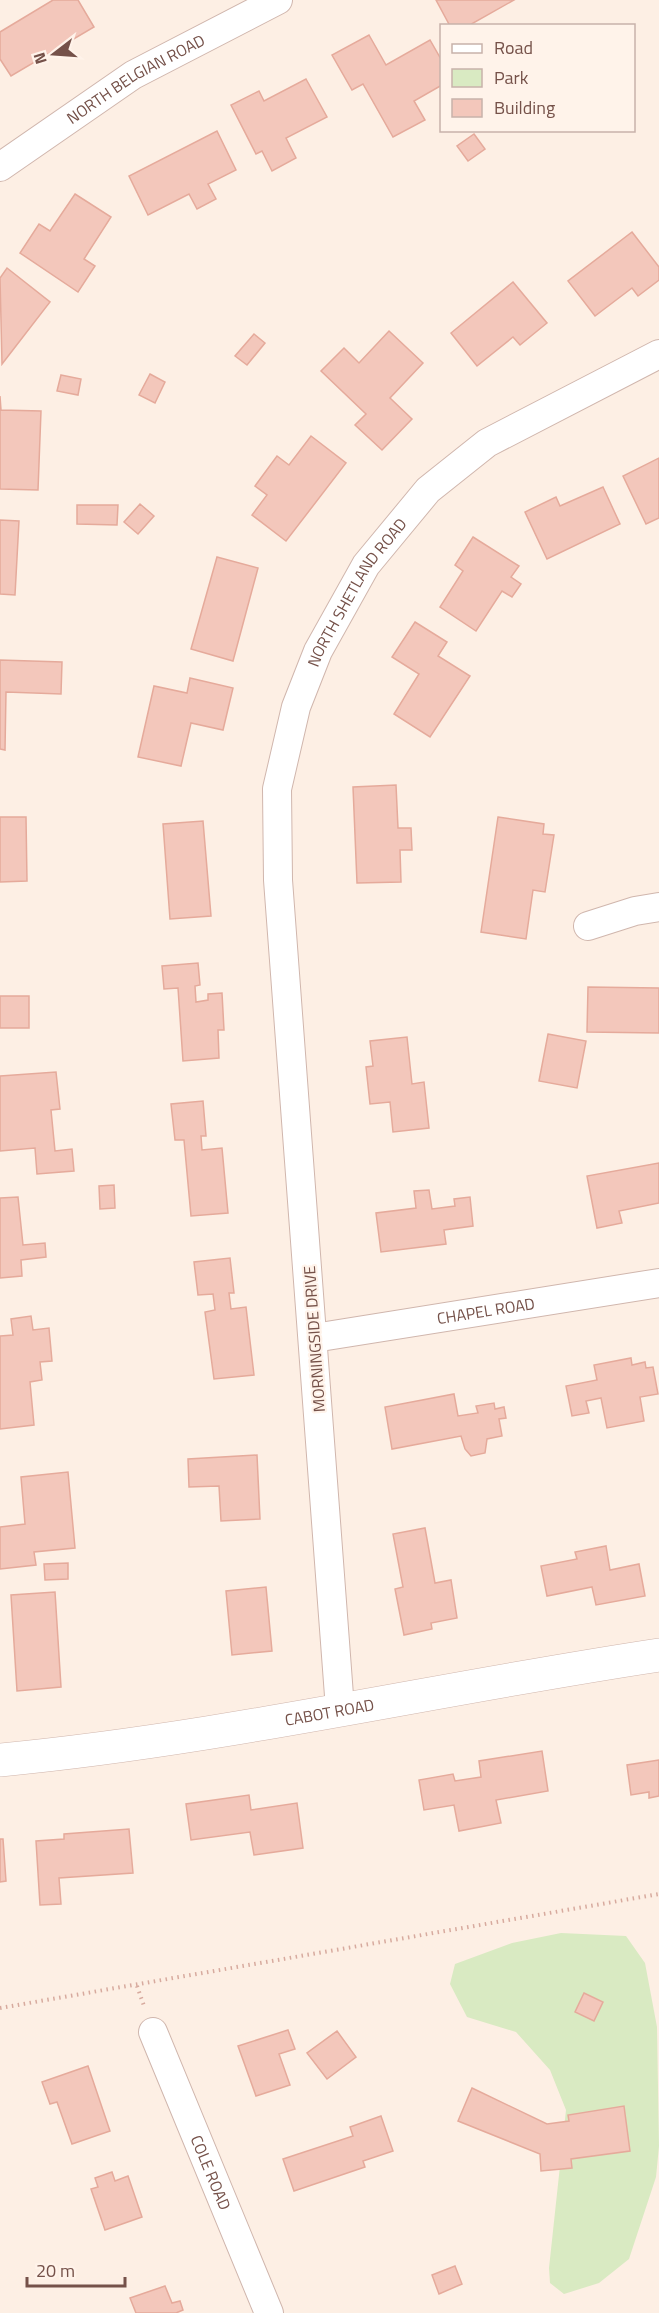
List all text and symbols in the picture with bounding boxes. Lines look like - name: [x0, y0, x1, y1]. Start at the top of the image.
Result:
- north arrow: [24, 24, 84, 84]
- legend: [440, 24, 635, 132]
- street label: NORTH BELGIAN ROAD: [62, 28, 209, 130]
- text: Road: [494, 34, 533, 61]
- text: N: [27, 50, 53, 67]
- text: Park: [494, 64, 529, 91]
- text: Building: [494, 94, 555, 121]
- street label: NORTH SHETLAND ROAD: [301, 513, 412, 670]
- street label: MORNINGSIDE DRIVE: [297, 1265, 331, 1413]
- street label: CHAPEL ROAD: [435, 1291, 536, 1330]
- street label: CABOT ROAD: [283, 1692, 376, 1732]
- street label: COLE ROAD: [185, 2131, 237, 2214]
- scale bar: [27, 2250, 124, 2288]
- text: 20 m: [36, 2257, 75, 2284]

